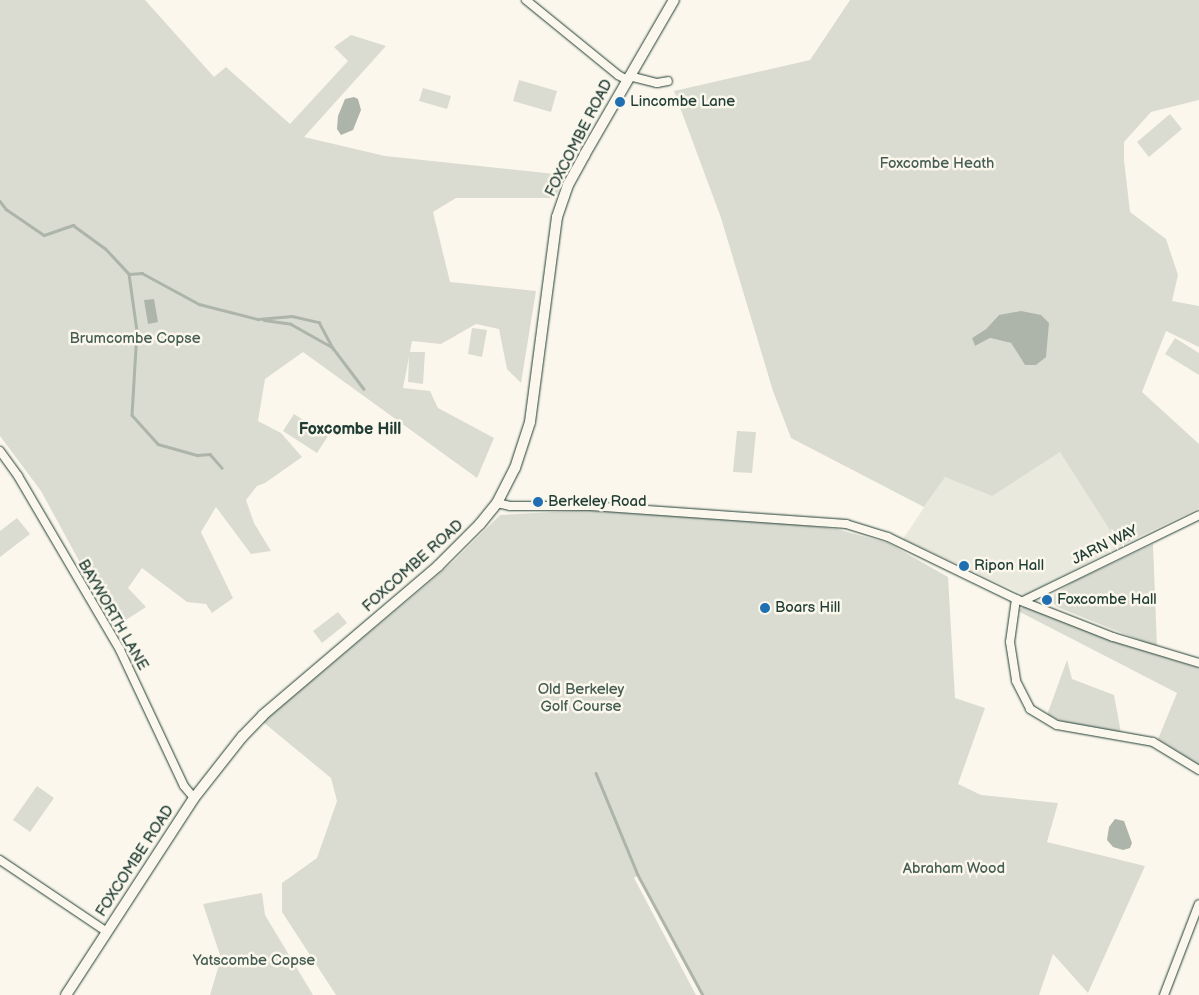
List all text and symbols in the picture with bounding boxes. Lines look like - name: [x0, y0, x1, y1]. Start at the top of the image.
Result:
- street label: FOXCOMBE ROAD: [542, 76, 616, 200]
- place label: Lincombe Lane: [630, 93, 735, 111]
- marker: Lincombe Lane: [614, 96, 626, 108]
- park label: Foxcombe Heath: [880, 155, 994, 173]
- park label: Brumcombe Copse: [69, 330, 201, 348]
- district label: Foxcombe Hill: [299, 420, 401, 440]
- place label: Berkeley Road: [548, 493, 648, 511]
- marker: Berkeley Road: [532, 496, 544, 508]
- street label: FOXCOMBE ROAD: [359, 516, 467, 616]
- street label: JARN WAY: [1069, 521, 1141, 569]
- street label: BAYWORTH LANE: [74, 556, 152, 674]
- place label: Ripon Hall: [974, 557, 1044, 575]
- marker: Ripon Hall: [958, 560, 970, 572]
- place label: Foxcombe Hall: [1057, 591, 1157, 609]
- marker: Foxcombe Hall: [1041, 594, 1053, 606]
- place label: Boars Hill: [775, 599, 840, 617]
- marker: Boars Hill: [759, 602, 771, 614]
- park label: Old Berkeley Golf Course: [538, 680, 624, 715]
- street label: FOXCOMBE ROAD: [92, 802, 178, 920]
- park label: Abraham Wood: [903, 860, 1005, 878]
- park label: Yatscombe Copse: [193, 952, 315, 970]

